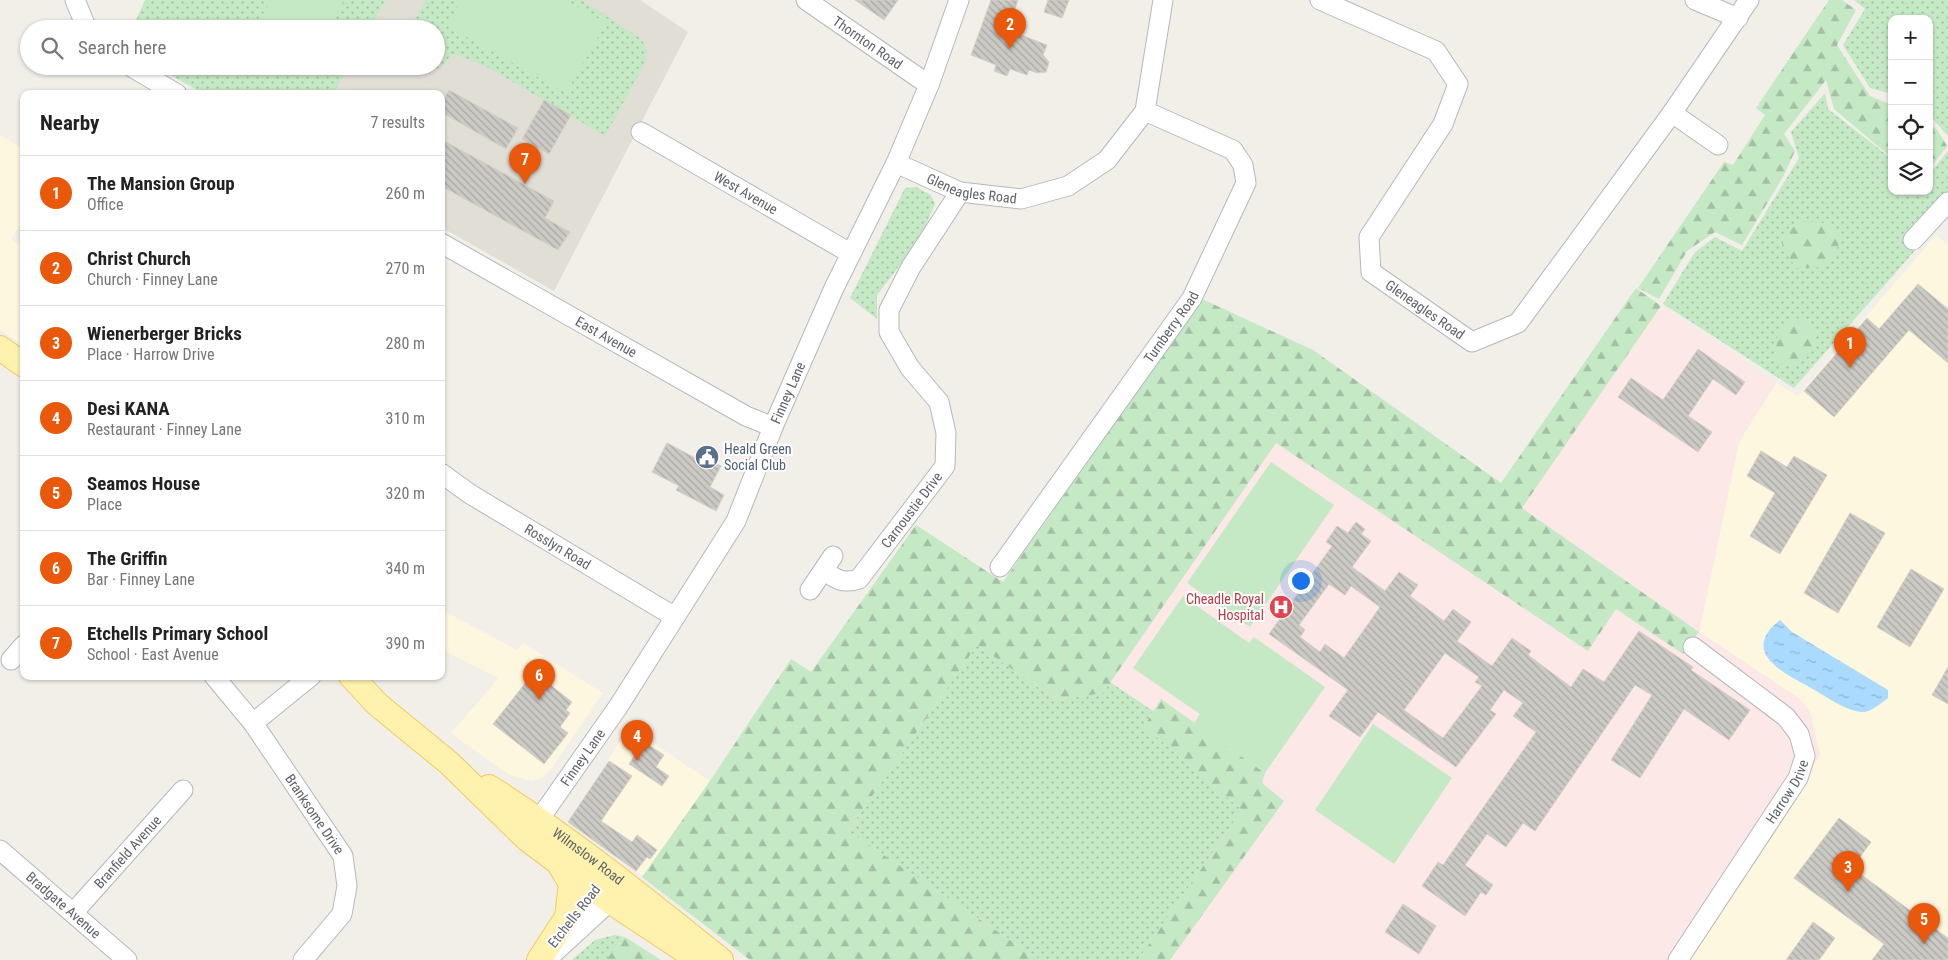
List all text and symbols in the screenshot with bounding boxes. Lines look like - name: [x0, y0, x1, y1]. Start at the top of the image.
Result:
- pin: 2: [994, 8, 1026, 49]
- street label: Thornton Road: [830, 13, 906, 72]
- map controls: [1888, 15, 1933, 195]
- button: +: [1888, 15, 1933, 60]
- search box: [20, 20, 445, 75]
- icon: search: [38, 34, 66, 62]
- text: Search here: [78, 36, 166, 59]
- button: −: [1888, 60, 1933, 105]
- button: locate: [1888, 105, 1933, 150]
- text: Nearby: [40, 111, 99, 135]
- text: 7 results: [370, 113, 425, 132]
- pin: 7: [509, 143, 541, 184]
- button: layers: [1888, 150, 1933, 195]
- street label: West Avenue: [711, 168, 781, 218]
- street label: Gleneagles Road: [924, 170, 1018, 206]
- text: The Mansion Group: [87, 172, 235, 195]
- text: 1: [52, 184, 60, 203]
- text: 260 m: [386, 184, 425, 203]
- text: Office: [87, 195, 123, 214]
- text: Christ Church: [87, 247, 191, 270]
- text: 2: [52, 259, 60, 278]
- text: 270 m: [386, 259, 425, 278]
- text: Church · Finney Lane: [87, 270, 218, 289]
- street label: Gleneagles Road: [1382, 277, 1468, 342]
- street label: Turnberry Road: [1141, 289, 1202, 366]
- street label: East Avenue: [573, 313, 640, 361]
- text: Wienerberger Bricks: [87, 322, 242, 345]
- pin: 1: [1834, 327, 1866, 368]
- text: 3: [52, 334, 60, 353]
- text: 280 m: [386, 334, 425, 353]
- text: Place · Harrow Drive: [87, 345, 215, 364]
- street label: Finney Lane: [767, 359, 809, 426]
- text: Desi KANA: [87, 397, 170, 420]
- text: 4: [52, 409, 60, 428]
- text: 310 m: [386, 409, 425, 428]
- text: Restaurant · Finney Lane: [87, 420, 242, 439]
- place label: Heald Green Social Club: [724, 441, 792, 473]
- public building icon: Heald Green Social Club: [694, 444, 720, 470]
- street label: Carnoustie Drive: [878, 469, 946, 551]
- text: Seamos House: [87, 472, 200, 495]
- text: 5: [52, 484, 60, 503]
- text: 320 m: [386, 484, 425, 503]
- text: Place: [87, 495, 122, 514]
- street label: Rosslyn Road: [522, 521, 594, 573]
- text: The Griffin: [87, 547, 167, 570]
- text: 6: [52, 559, 60, 578]
- text: 340 m: [386, 559, 425, 578]
- your location: [1288, 568, 1314, 594]
- text: Bar · Finney Lane: [87, 570, 195, 589]
- place label: Cheadle Royal Hospital: [1186, 591, 1264, 623]
- hospital icon: Cheadle Royal Hospital: [1268, 594, 1294, 620]
- text: Etchells Primary School: [87, 622, 268, 645]
- text: 7: [52, 634, 60, 653]
- text: 390 m: [386, 634, 425, 653]
- text: School · East Avenue: [87, 645, 219, 664]
- pin: 6: [523, 659, 555, 700]
- pin: 4: [621, 720, 653, 761]
- street label: Finney Lane: [557, 725, 608, 789]
- street label: Harrow Drive: [1762, 757, 1811, 826]
- street label: Branksome Drive: [282, 771, 348, 858]
- street label: Branfield Avenue: [91, 812, 165, 892]
- street label: Wilmslow Road: [550, 824, 627, 888]
- pin: 3: [1832, 851, 1864, 892]
- street label: Bradgate Avenue: [23, 868, 104, 942]
- street label: Etchells Road: [545, 882, 603, 950]
- pin: 5: [1908, 903, 1940, 944]

